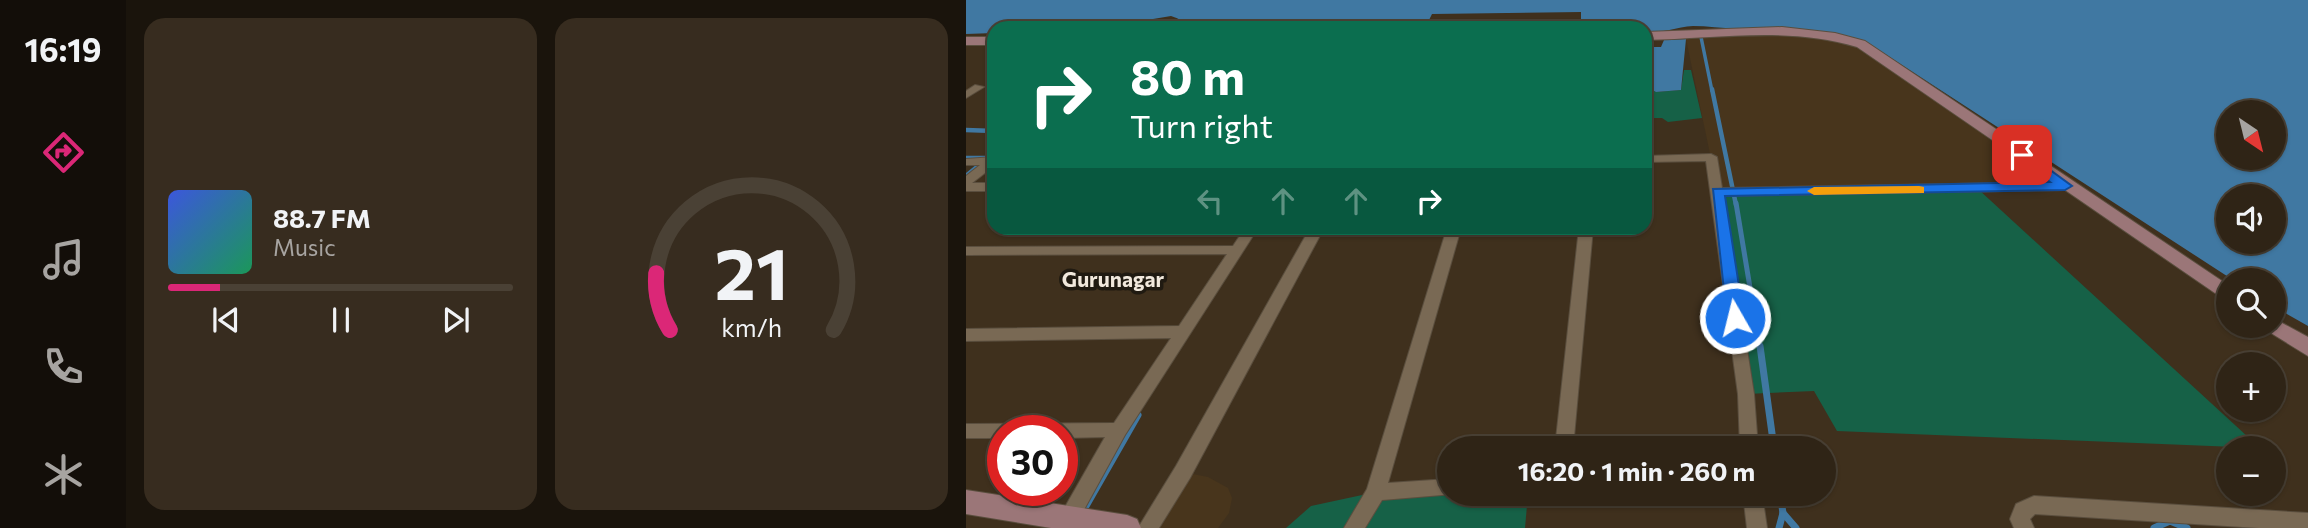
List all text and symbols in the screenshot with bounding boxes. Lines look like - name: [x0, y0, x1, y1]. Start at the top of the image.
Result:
- text: 16:19: [25, 29, 101, 69]
- text: 80 m: [1130, 45, 1245, 105]
- icon: right: [1015, 49, 1106, 140]
- north arrow: [2216, 100, 2286, 170]
- map controls: [2216, 100, 2286, 506]
- text: Turn right: [1130, 105, 1273, 145]
- pin: [1992, 125, 2052, 185]
- icon: directions: [39, 128, 88, 177]
- icon: arrive: [2003, 136, 2041, 174]
- icon: left: [1191, 182, 1229, 220]
- icon: ahead: [1264, 182, 1302, 220]
- icon: ahead: [1337, 182, 1375, 220]
- icon: right: [1410, 182, 1448, 220]
- button: sound: [2216, 184, 2286, 254]
- text: 88.7 FM: [273, 202, 371, 233]
- text: 21: [714, 226, 789, 315]
- text: Music: [273, 233, 336, 261]
- icon: music: [39, 235, 88, 284]
- district label: Gurunagar: [1062, 266, 1165, 291]
- button: search: [2216, 268, 2286, 338]
- position arrow: [1698, 281, 1772, 355]
- icon: previous: [207, 301, 245, 339]
- icon: pause: [322, 301, 360, 339]
- icon: next: [437, 301, 475, 339]
- text: km/h: [721, 312, 782, 342]
- icon: phone: [39, 342, 88, 391]
- button: +: [2216, 352, 2286, 422]
- speed limit sign: 30: [987, 415, 1078, 506]
- button: −: [2216, 436, 2286, 506]
- icon: climate: [39, 450, 88, 499]
- text: 16:20 · 1 min · 260 m: [1518, 455, 1755, 486]

